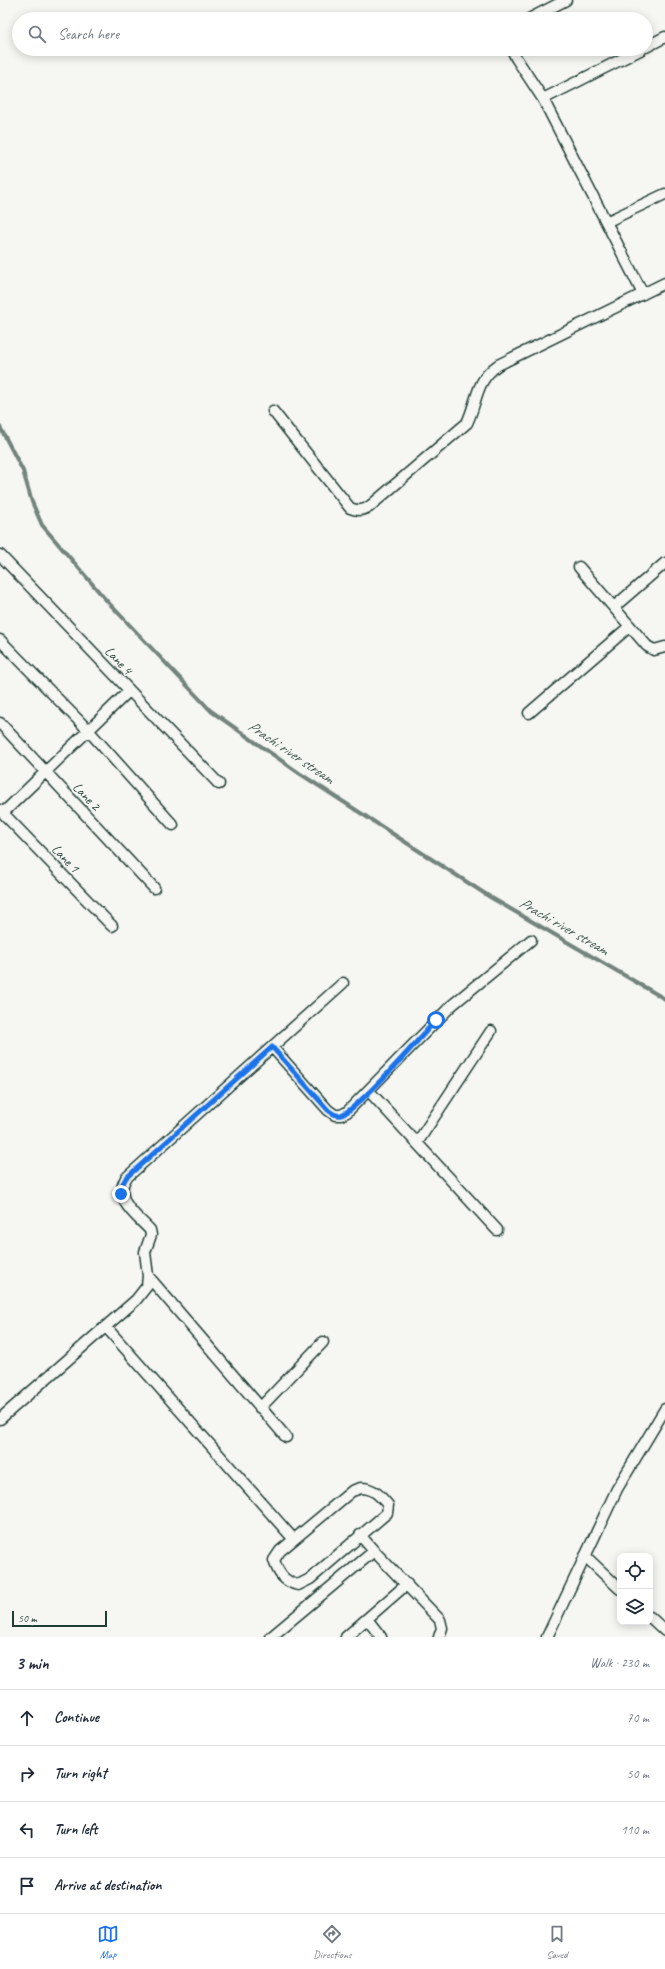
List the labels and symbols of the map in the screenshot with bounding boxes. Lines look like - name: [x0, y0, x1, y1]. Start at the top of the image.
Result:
- street label: Lane 4: [101, 643, 137, 679]
- water label: Prachi river stream: [244, 717, 339, 789]
- street label: Lane 2: [69, 779, 105, 815]
- street label: Lane 1: [48, 841, 84, 876]
- water label: Prachi river stream: [516, 893, 613, 960]
- route start: [427, 1011, 445, 1029]
- route end: [112, 1185, 130, 1203]
- scale bar: [12, 1609, 107, 1628]

